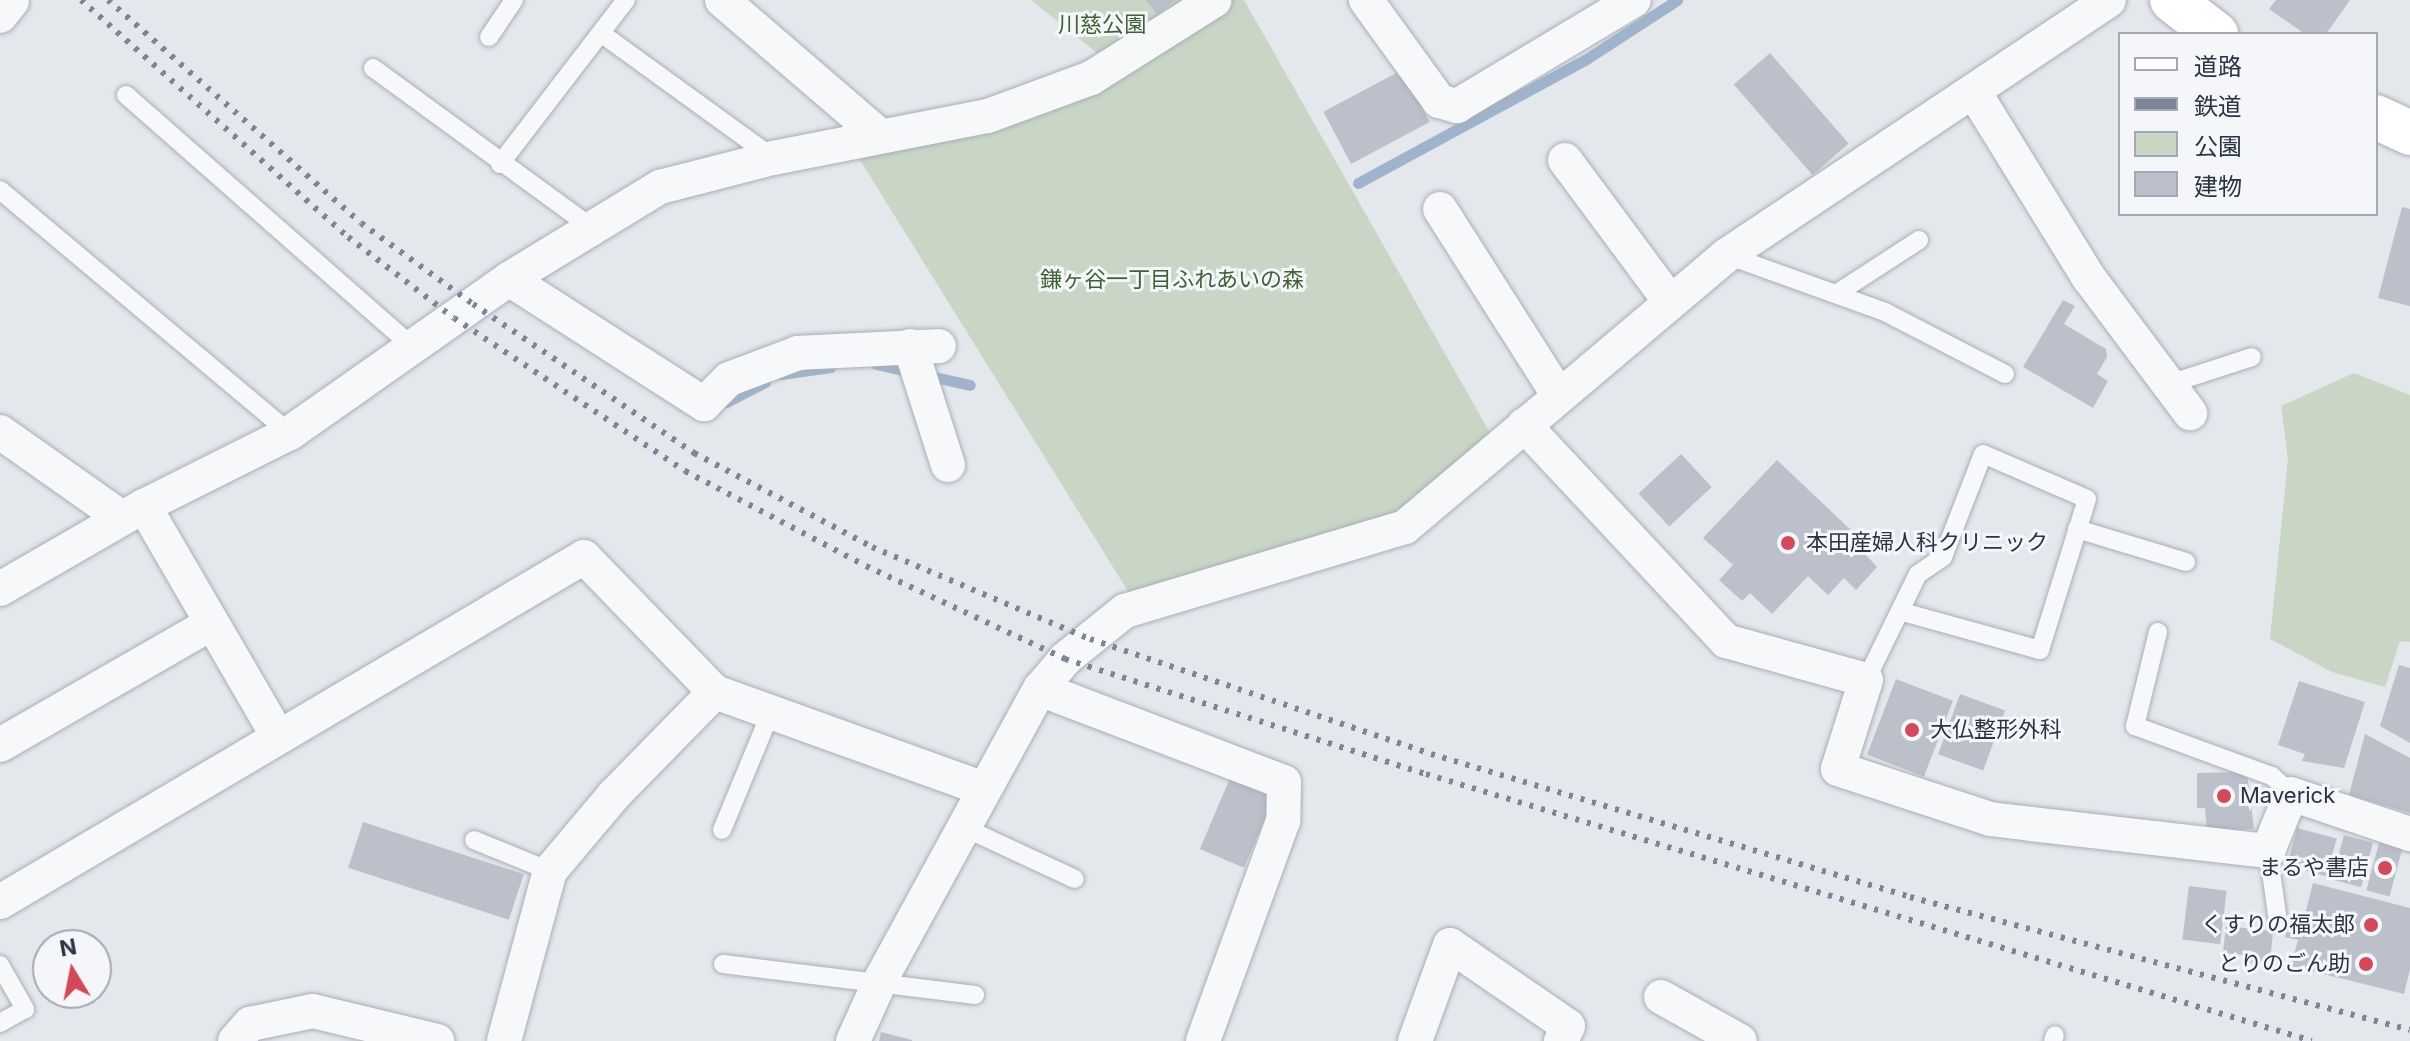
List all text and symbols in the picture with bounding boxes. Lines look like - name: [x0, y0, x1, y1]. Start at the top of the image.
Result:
- park label: 川慈公園: [1058, 12, 1146, 38]
- legend: [2118, 32, 2378, 216]
- text: 道路: [2194, 52, 2242, 81]
- text: 鉄道: [2194, 92, 2242, 121]
- text: 公園: [2194, 132, 2242, 161]
- text: 建物: [2194, 172, 2242, 201]
- park label: 鎌ヶ谷一丁目ふれあいの森: [1040, 267, 1304, 293]
- place label: 本田産婦人科クリニック: [1806, 530, 2048, 556]
- marker: 本田産婦人科クリニック: [1777, 532, 1799, 554]
- place label: 大仏整形外科: [1930, 717, 2062, 743]
- marker: 大仏整形外科: [1901, 719, 1923, 741]
- place label: Maverick: [2240, 783, 2335, 809]
- marker: Maverick: [2215, 787, 2233, 805]
- place label: まるや書店: [2259, 855, 2369, 881]
- marker: まるや書店: [2376, 859, 2394, 877]
- place label: くすりの福太郎: [2201, 912, 2355, 938]
- marker: くすりの福太郎: [2362, 916, 2380, 934]
- north arrow: [32, 929, 112, 1009]
- text: N: [58, 933, 79, 962]
- place label: とりのごん助: [2218, 951, 2350, 977]
- marker: とりのごん助: [2357, 955, 2375, 973]

